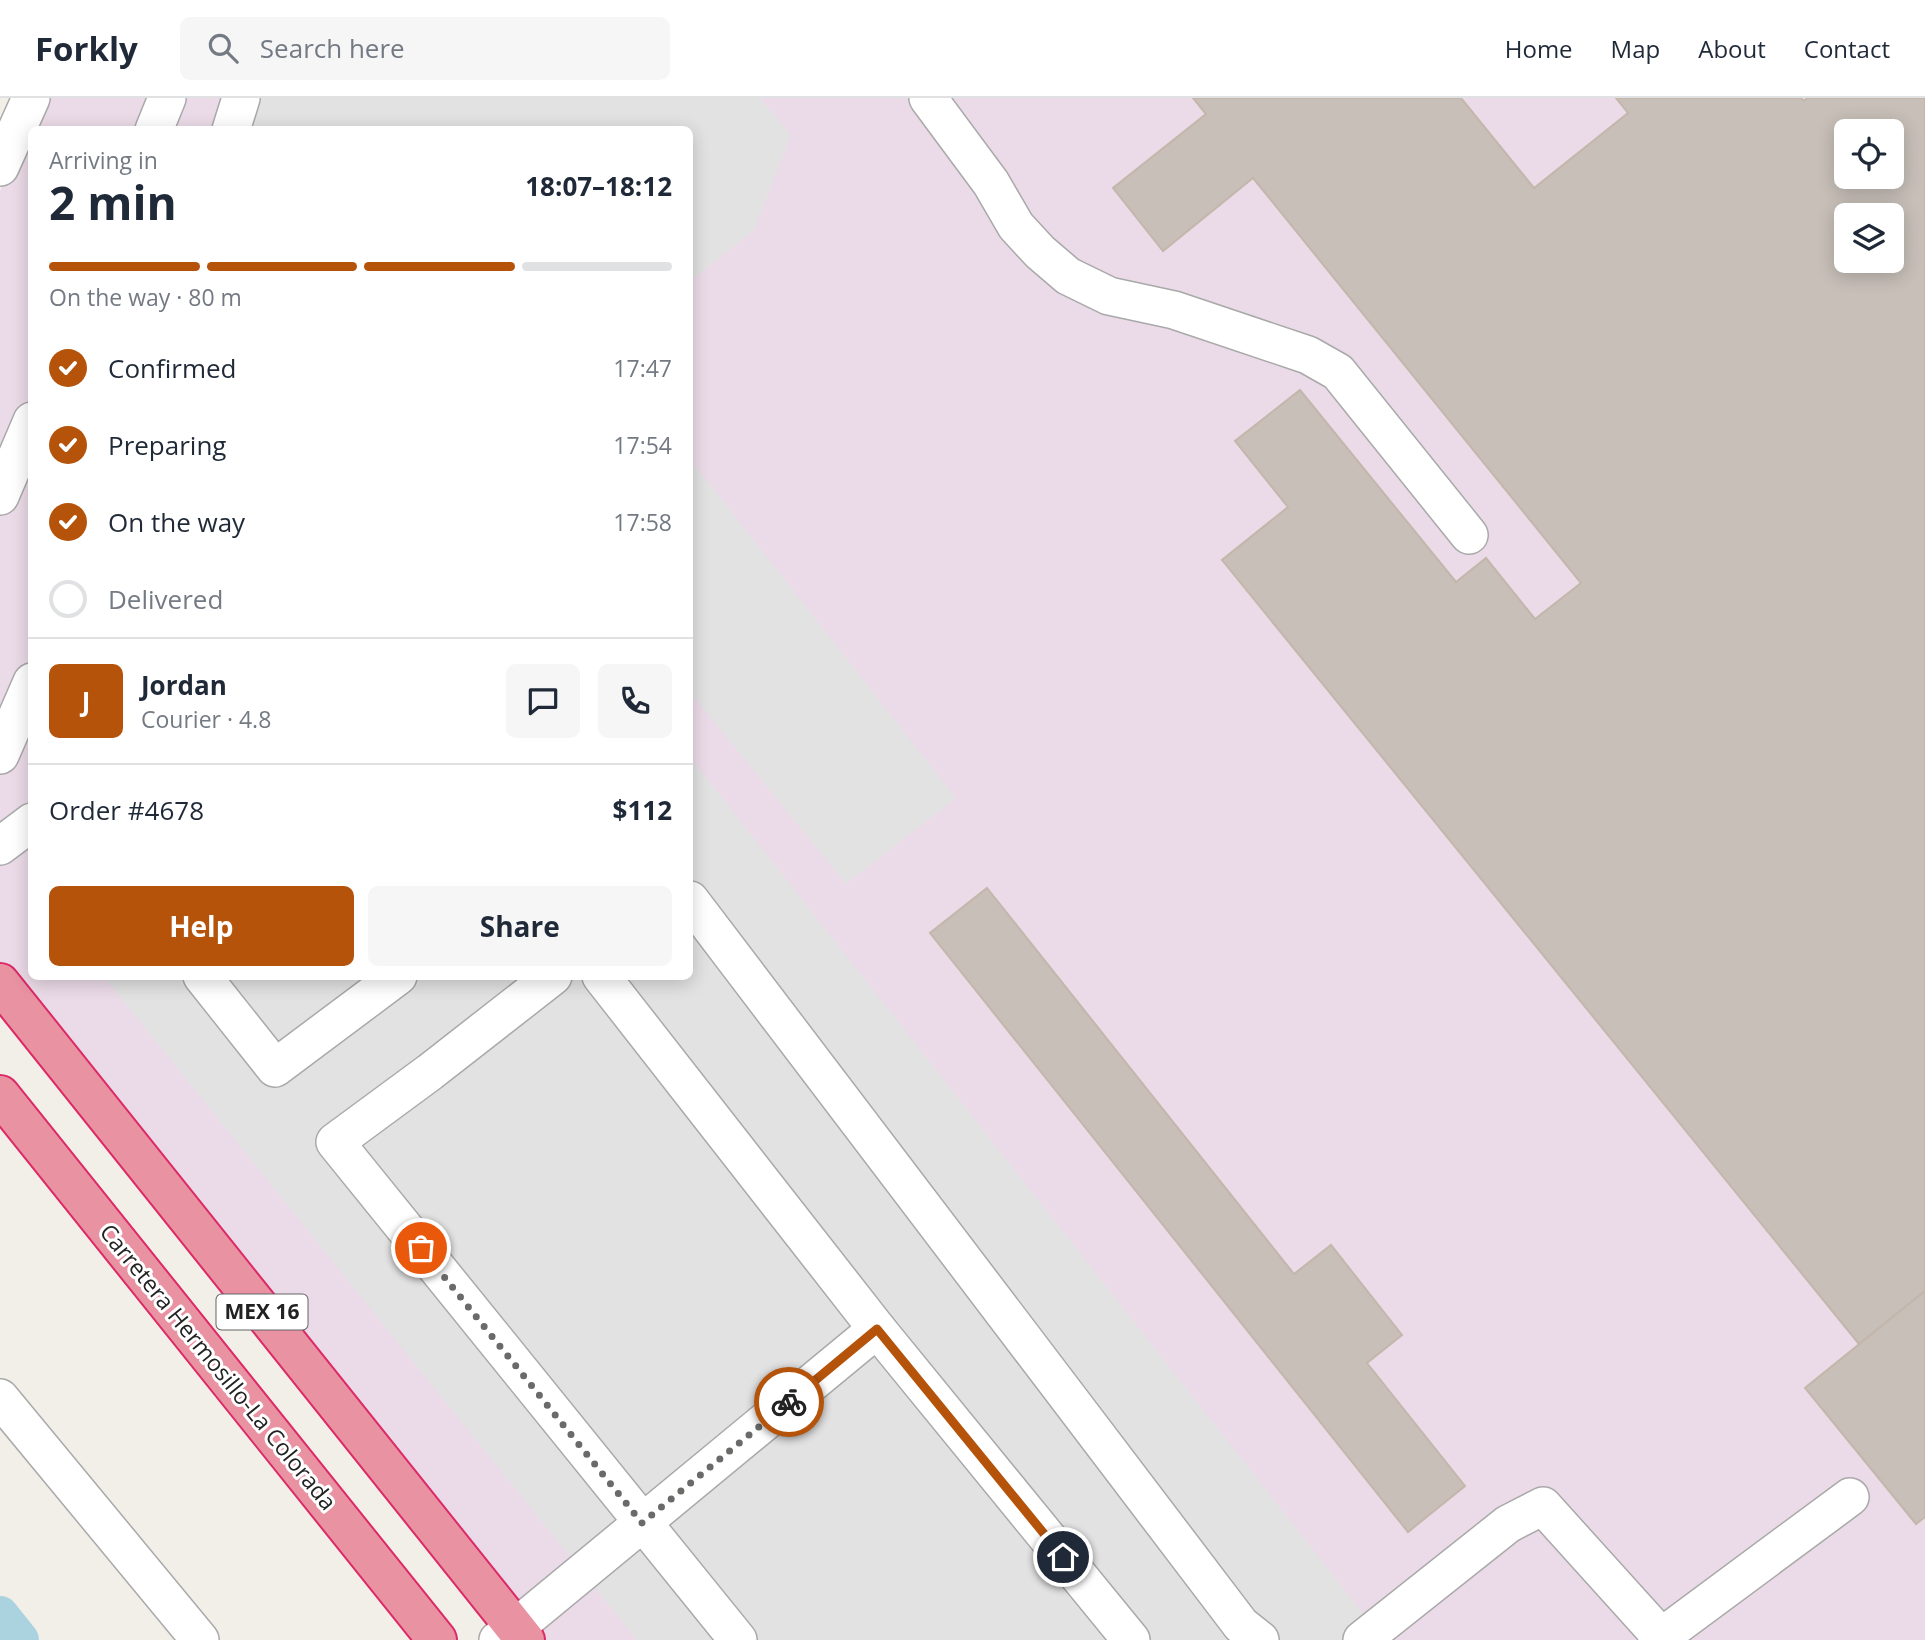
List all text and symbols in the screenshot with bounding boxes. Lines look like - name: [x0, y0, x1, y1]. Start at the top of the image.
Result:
- search box: [180, 17, 670, 80]
- text: Forkly: [35, 26, 138, 71]
- icon: search: [204, 29, 242, 67]
- text: Search here: [260, 30, 405, 66]
- text: Home: [1505, 32, 1573, 65]
- text: Map: [1611, 32, 1660, 65]
- text: About: [1698, 32, 1766, 65]
- text: Contact: [1804, 32, 1890, 65]
- map controls: [1834, 119, 1904, 273]
- button: locate: [1834, 119, 1904, 189]
- text: Arriving in: [49, 144, 158, 176]
- text: 18:07–18:12: [525, 168, 672, 204]
- text: 2 min: [49, 171, 177, 233]
- button: layers: [1834, 203, 1904, 273]
- text: On the way · 80 m: [49, 281, 242, 313]
- icon: check: [49, 349, 87, 387]
- text: Confirmed: [108, 350, 236, 386]
- text: 17:47: [613, 352, 672, 384]
- icon: check: [49, 426, 87, 464]
- text: Preparing: [108, 427, 226, 463]
- text: 17:54: [613, 429, 672, 461]
- icon: check: [49, 503, 87, 541]
- text: On the way: [108, 504, 245, 540]
- text: 17:58: [613, 506, 672, 538]
- text: Delivered: [108, 581, 223, 617]
- button: chat: [506, 664, 580, 738]
- button: phone: [598, 664, 672, 738]
- text: Jordan: [141, 667, 227, 703]
- text: J: [82, 683, 90, 719]
- text: Courier · 4.8: [141, 703, 271, 735]
- text: Order #4678: [49, 792, 204, 828]
- text: $112: [613, 792, 672, 828]
- button: Help: [49, 886, 354, 966]
- button: Share: [368, 886, 672, 966]
- street label: Carretera Hermosillo-La Colorada: [93, 1216, 344, 1516]
- pin: [391, 1218, 451, 1278]
- icon: bag: [402, 1229, 440, 1267]
- road number: MEX 16: [216, 1294, 308, 1330]
- courier: [754, 1367, 824, 1437]
- icon: bike: [770, 1383, 808, 1421]
- pin: [1033, 1527, 1093, 1587]
- icon: home: [1044, 1538, 1082, 1576]

